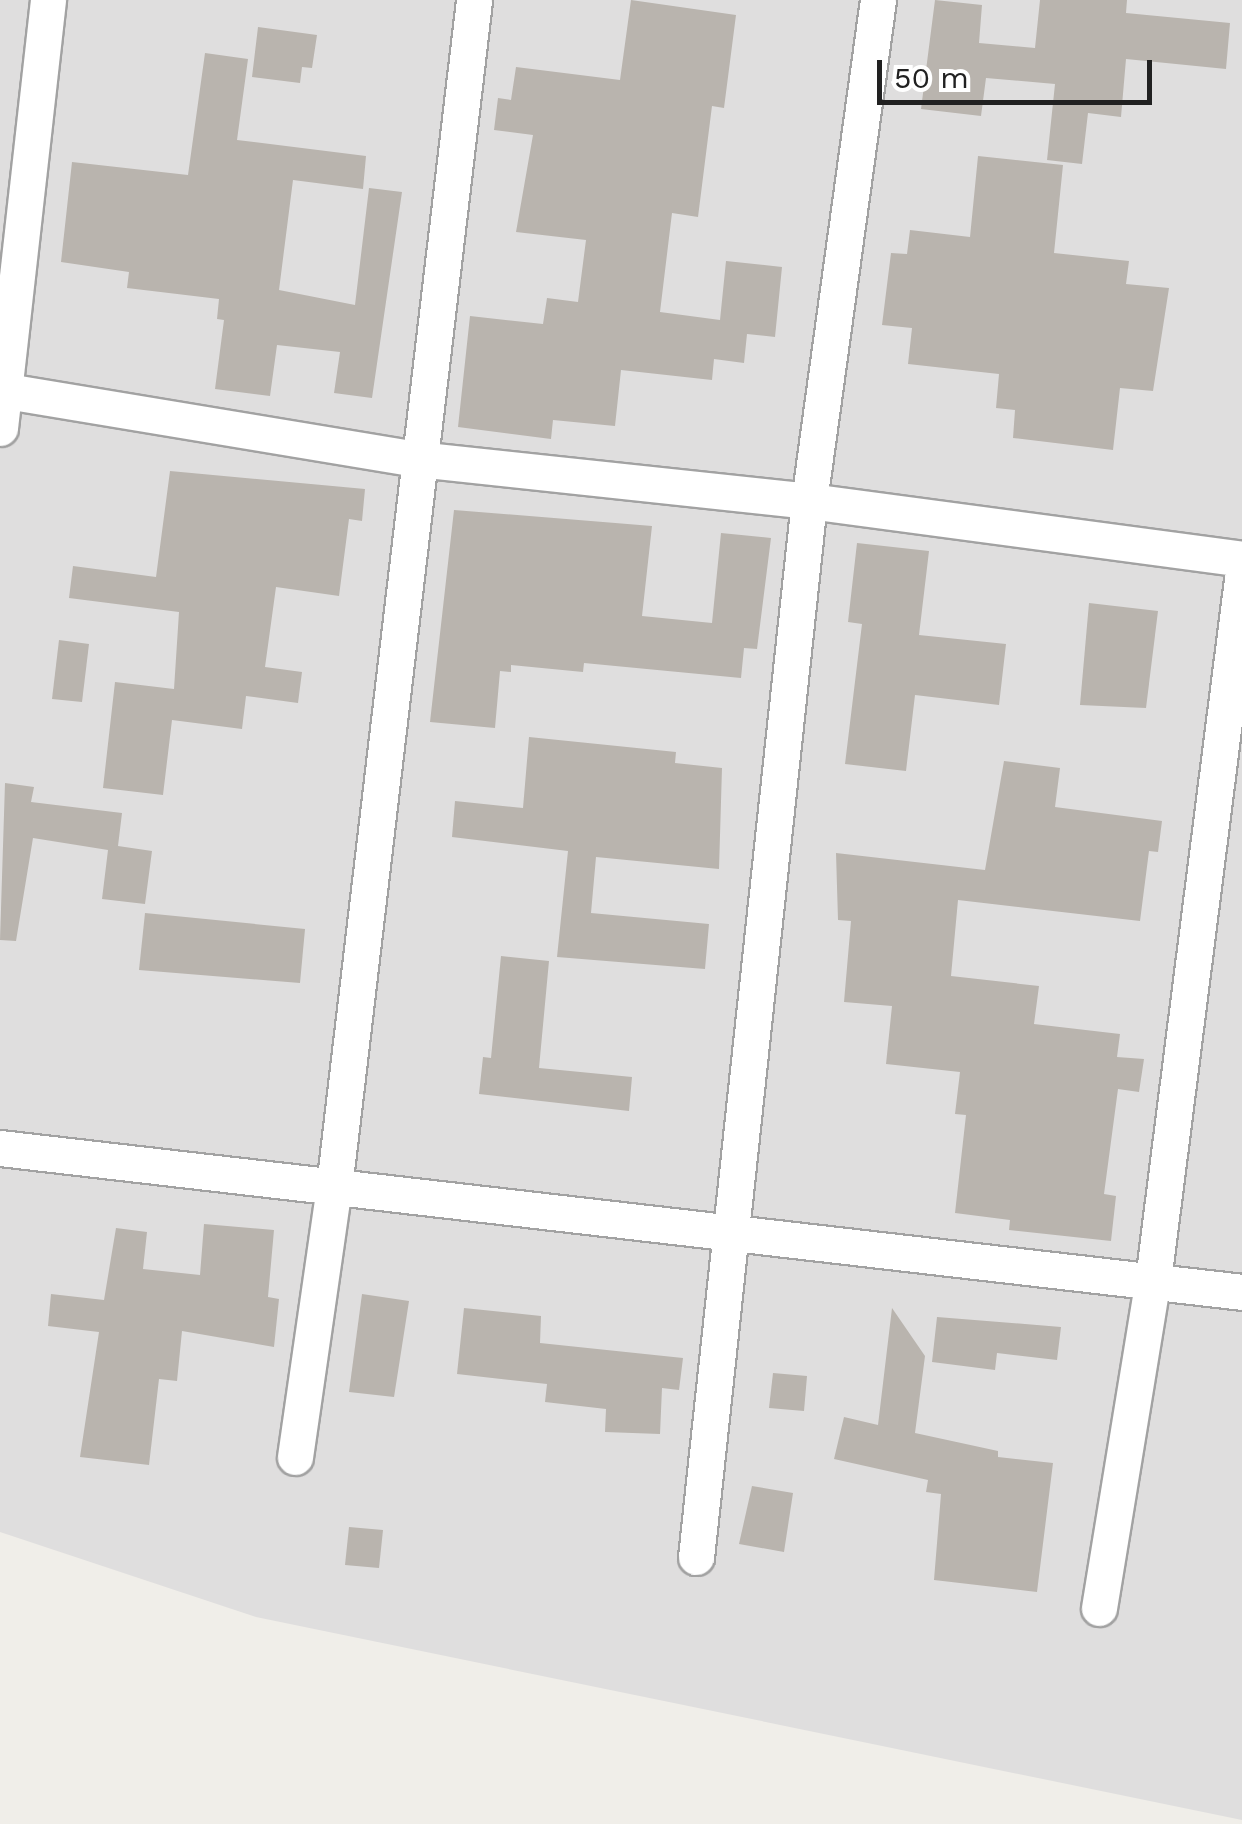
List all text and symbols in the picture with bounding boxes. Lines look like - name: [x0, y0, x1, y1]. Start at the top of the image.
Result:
- scale bar: [882, 40, 1157, 102]
- text: 50 m: [894, 60, 969, 95]

